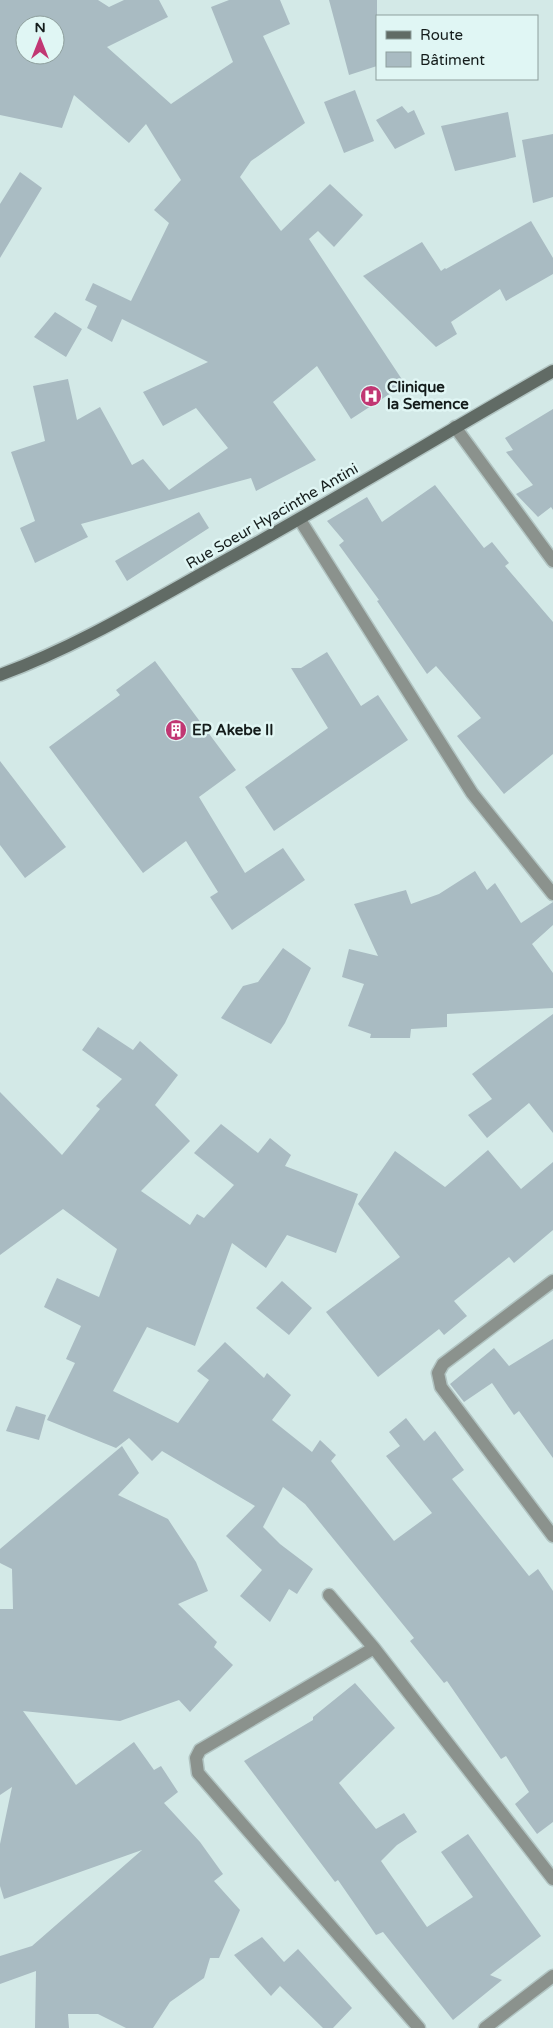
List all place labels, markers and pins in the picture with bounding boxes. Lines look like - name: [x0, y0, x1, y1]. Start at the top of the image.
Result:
- place label: Clinique la Semence: [387, 378, 469, 413]
- hospital icon: Clinique la Semence: [359, 384, 383, 408]
- building icon: EP Akebe II: [164, 718, 188, 742]
- place label: EP Akebe II: [192, 721, 274, 739]

